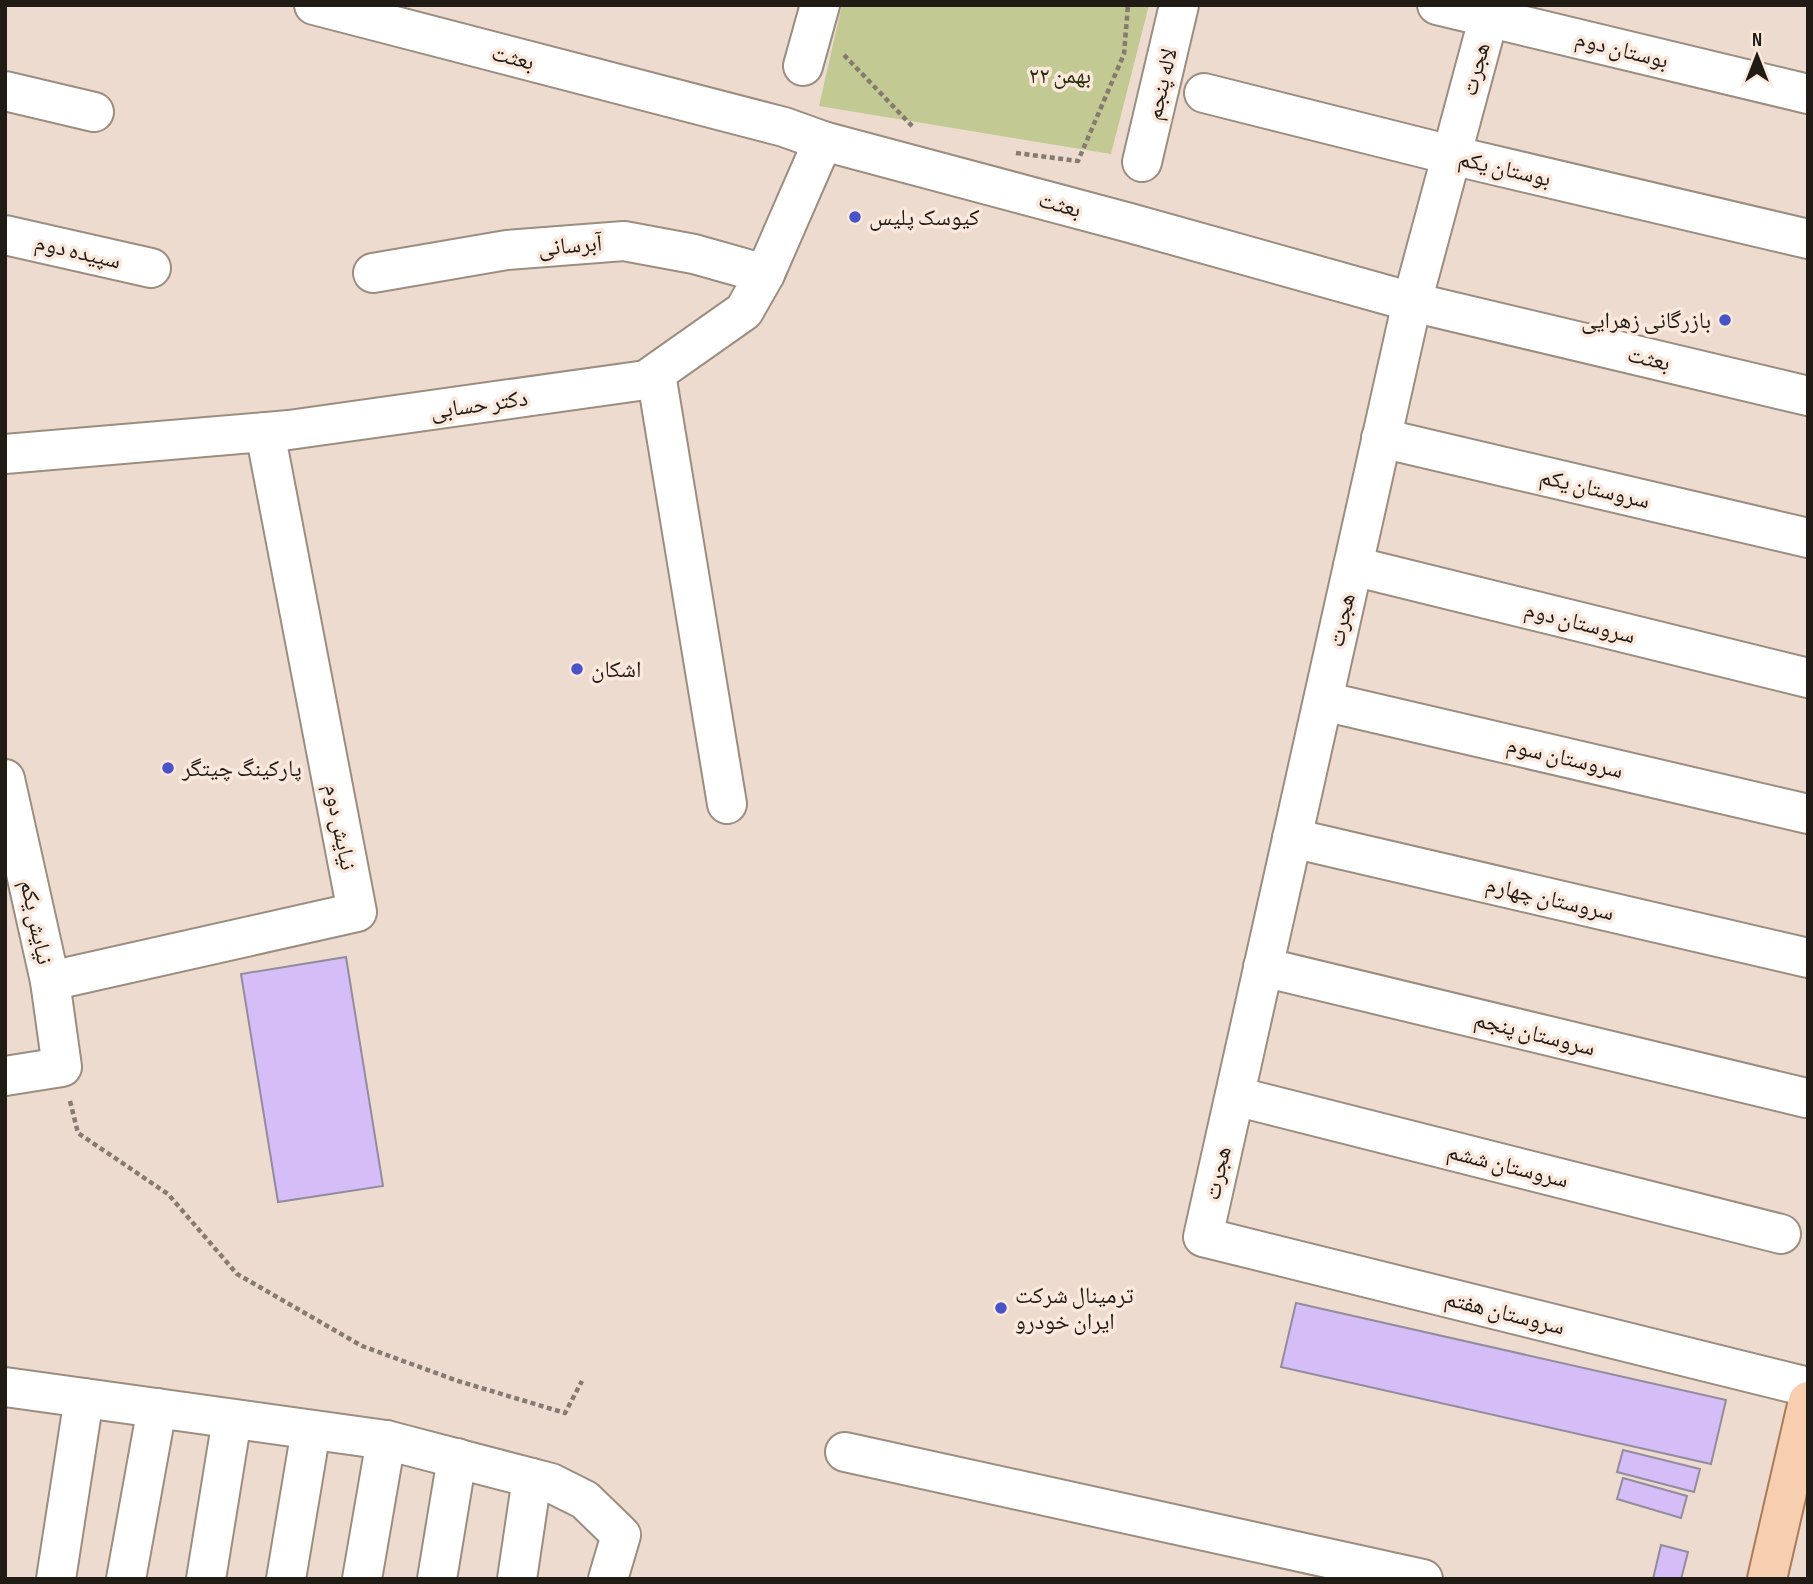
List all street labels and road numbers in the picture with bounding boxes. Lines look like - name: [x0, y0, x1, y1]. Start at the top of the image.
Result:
- street label: بوستان دوم: [1572, 25, 1671, 76]
- street label: بعثت: [489, 39, 537, 77]
- street label: هجرت: [1455, 40, 1496, 99]
- street label: لاله پنجم: [1140, 46, 1185, 123]
- street label: بوستان یکم: [1456, 145, 1554, 194]
- street label: بعثت: [1035, 186, 1084, 224]
- street label: سپیده دوم: [32, 229, 123, 276]
- street label: آبرسانی: [537, 229, 604, 263]
- street label: بعثت: [1625, 341, 1673, 377]
- street label: دکتر حسابی: [429, 384, 530, 426]
- street label: سروستان یکم: [1537, 463, 1653, 516]
- street label: هجرت: [1322, 591, 1362, 650]
- street label: سروستان دوم: [1521, 596, 1638, 651]
- street label: سروستان سوم: [1504, 731, 1626, 786]
- street label: نیایش دوم: [317, 782, 362, 873]
- street label: سروستان چهارم: [1483, 871, 1617, 928]
- street label: نیایش یکم: [12, 877, 59, 967]
- street label: سروستان پنجم: [1471, 1005, 1598, 1063]
- street label: سروستان ششم: [1444, 1137, 1571, 1196]
- street label: هجرت: [1198, 1144, 1238, 1203]
- street label: سروستان هفتم: [1442, 1285, 1568, 1342]

